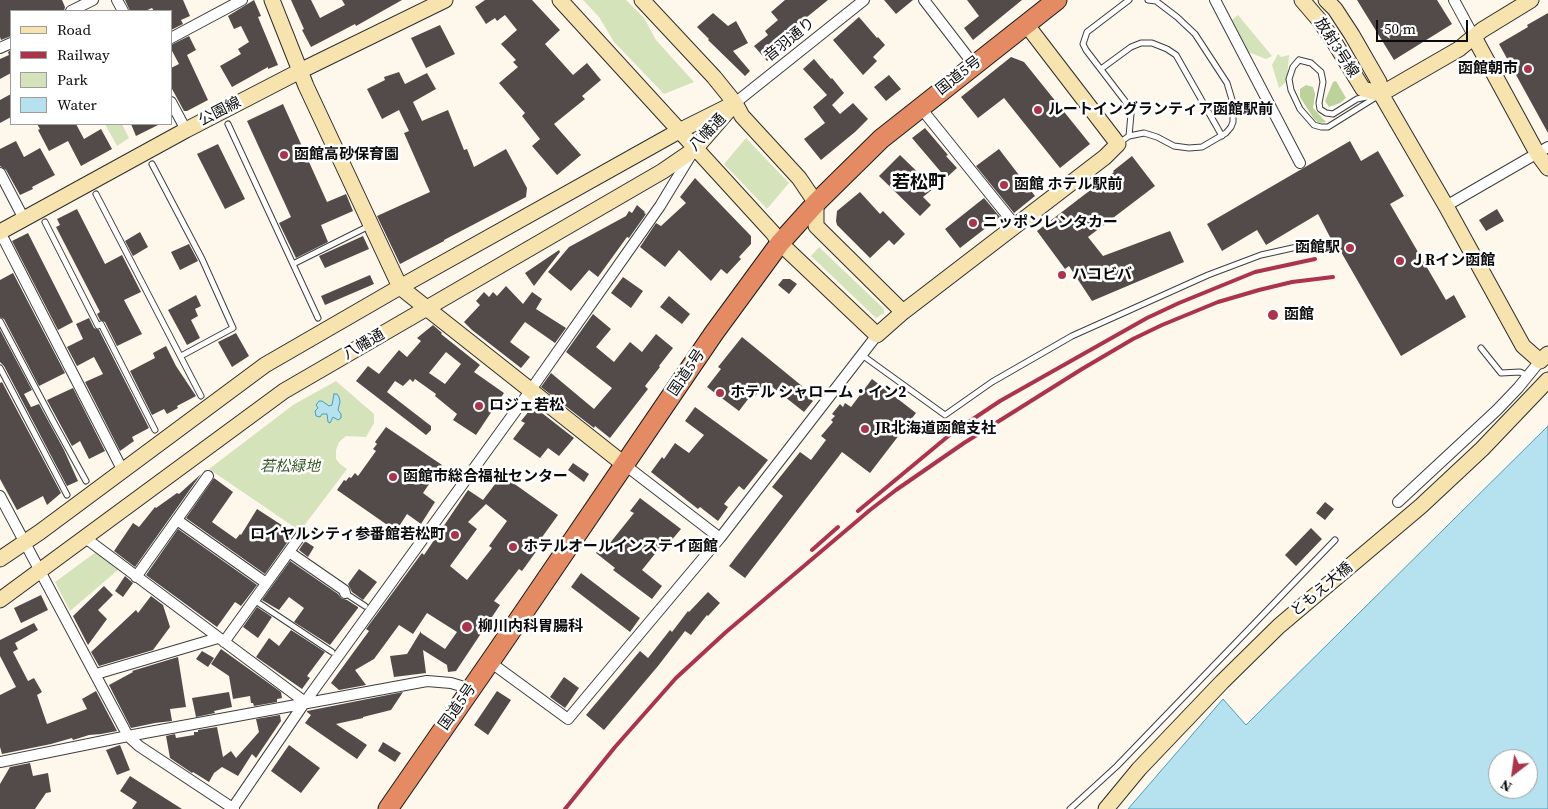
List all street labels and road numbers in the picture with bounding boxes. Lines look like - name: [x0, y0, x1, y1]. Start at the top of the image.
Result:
- street label: 音羽通り: [761, 14, 819, 66]
- street label: 放射3号線: [1310, 15, 1362, 81]
- street label: 国道5号: [933, 53, 985, 99]
- street label: 公園線: [196, 94, 244, 130]
- street label: 八幡通: [686, 111, 730, 155]
- street label: 八幡通: [340, 326, 388, 364]
- street label: 国道5号: [665, 346, 709, 400]
- street label: ともえ大橋: [1287, 559, 1357, 621]
- street label: 国道5号: [436, 680, 480, 734]

